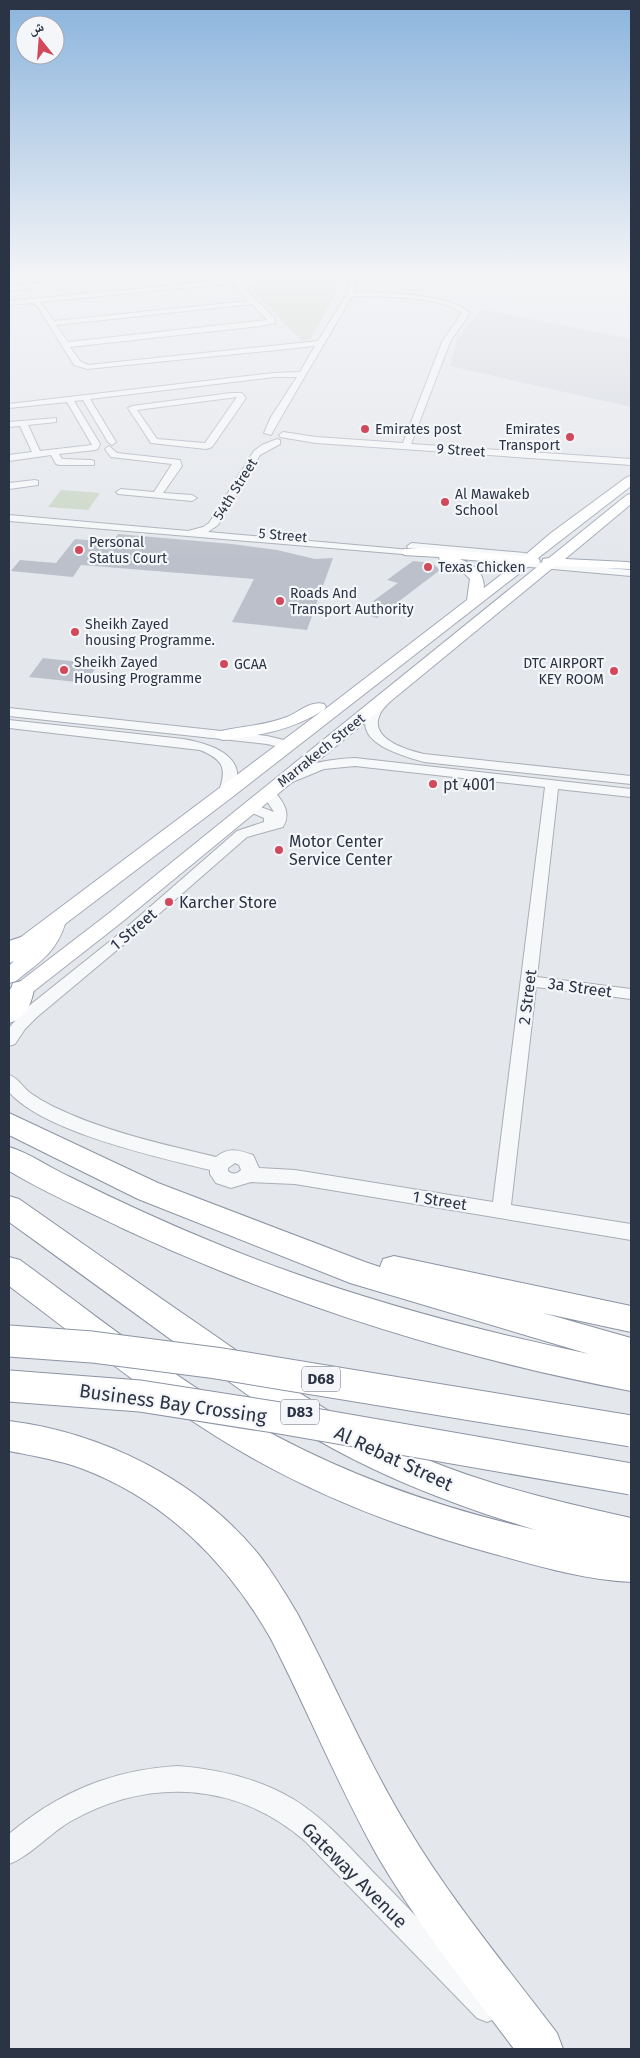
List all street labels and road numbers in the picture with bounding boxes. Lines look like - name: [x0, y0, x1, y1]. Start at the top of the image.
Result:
- street label: 9 Street: [436, 440, 487, 461]
- street label: 54th Street: [210, 455, 262, 523]
- street label: 5 Street: [258, 525, 309, 546]
- street label: Marrakech Street: [274, 709, 369, 791]
- street label: 1 Street: [106, 904, 161, 954]
- street label: 2 Street: [515, 968, 540, 1026]
- street label: 3a Street: [547, 974, 613, 1001]
- street label: 1 Street: [411, 1187, 469, 1214]
- road number: D68: [302, 1366, 340, 1392]
- street label: Business Bay Crossing: [78, 1379, 268, 1428]
- road number: D83: [281, 1400, 319, 1424]
- street label: Al Rebat Street: [331, 1421, 457, 1496]
- street label: Gateway Avenue: [297, 1818, 412, 1933]

